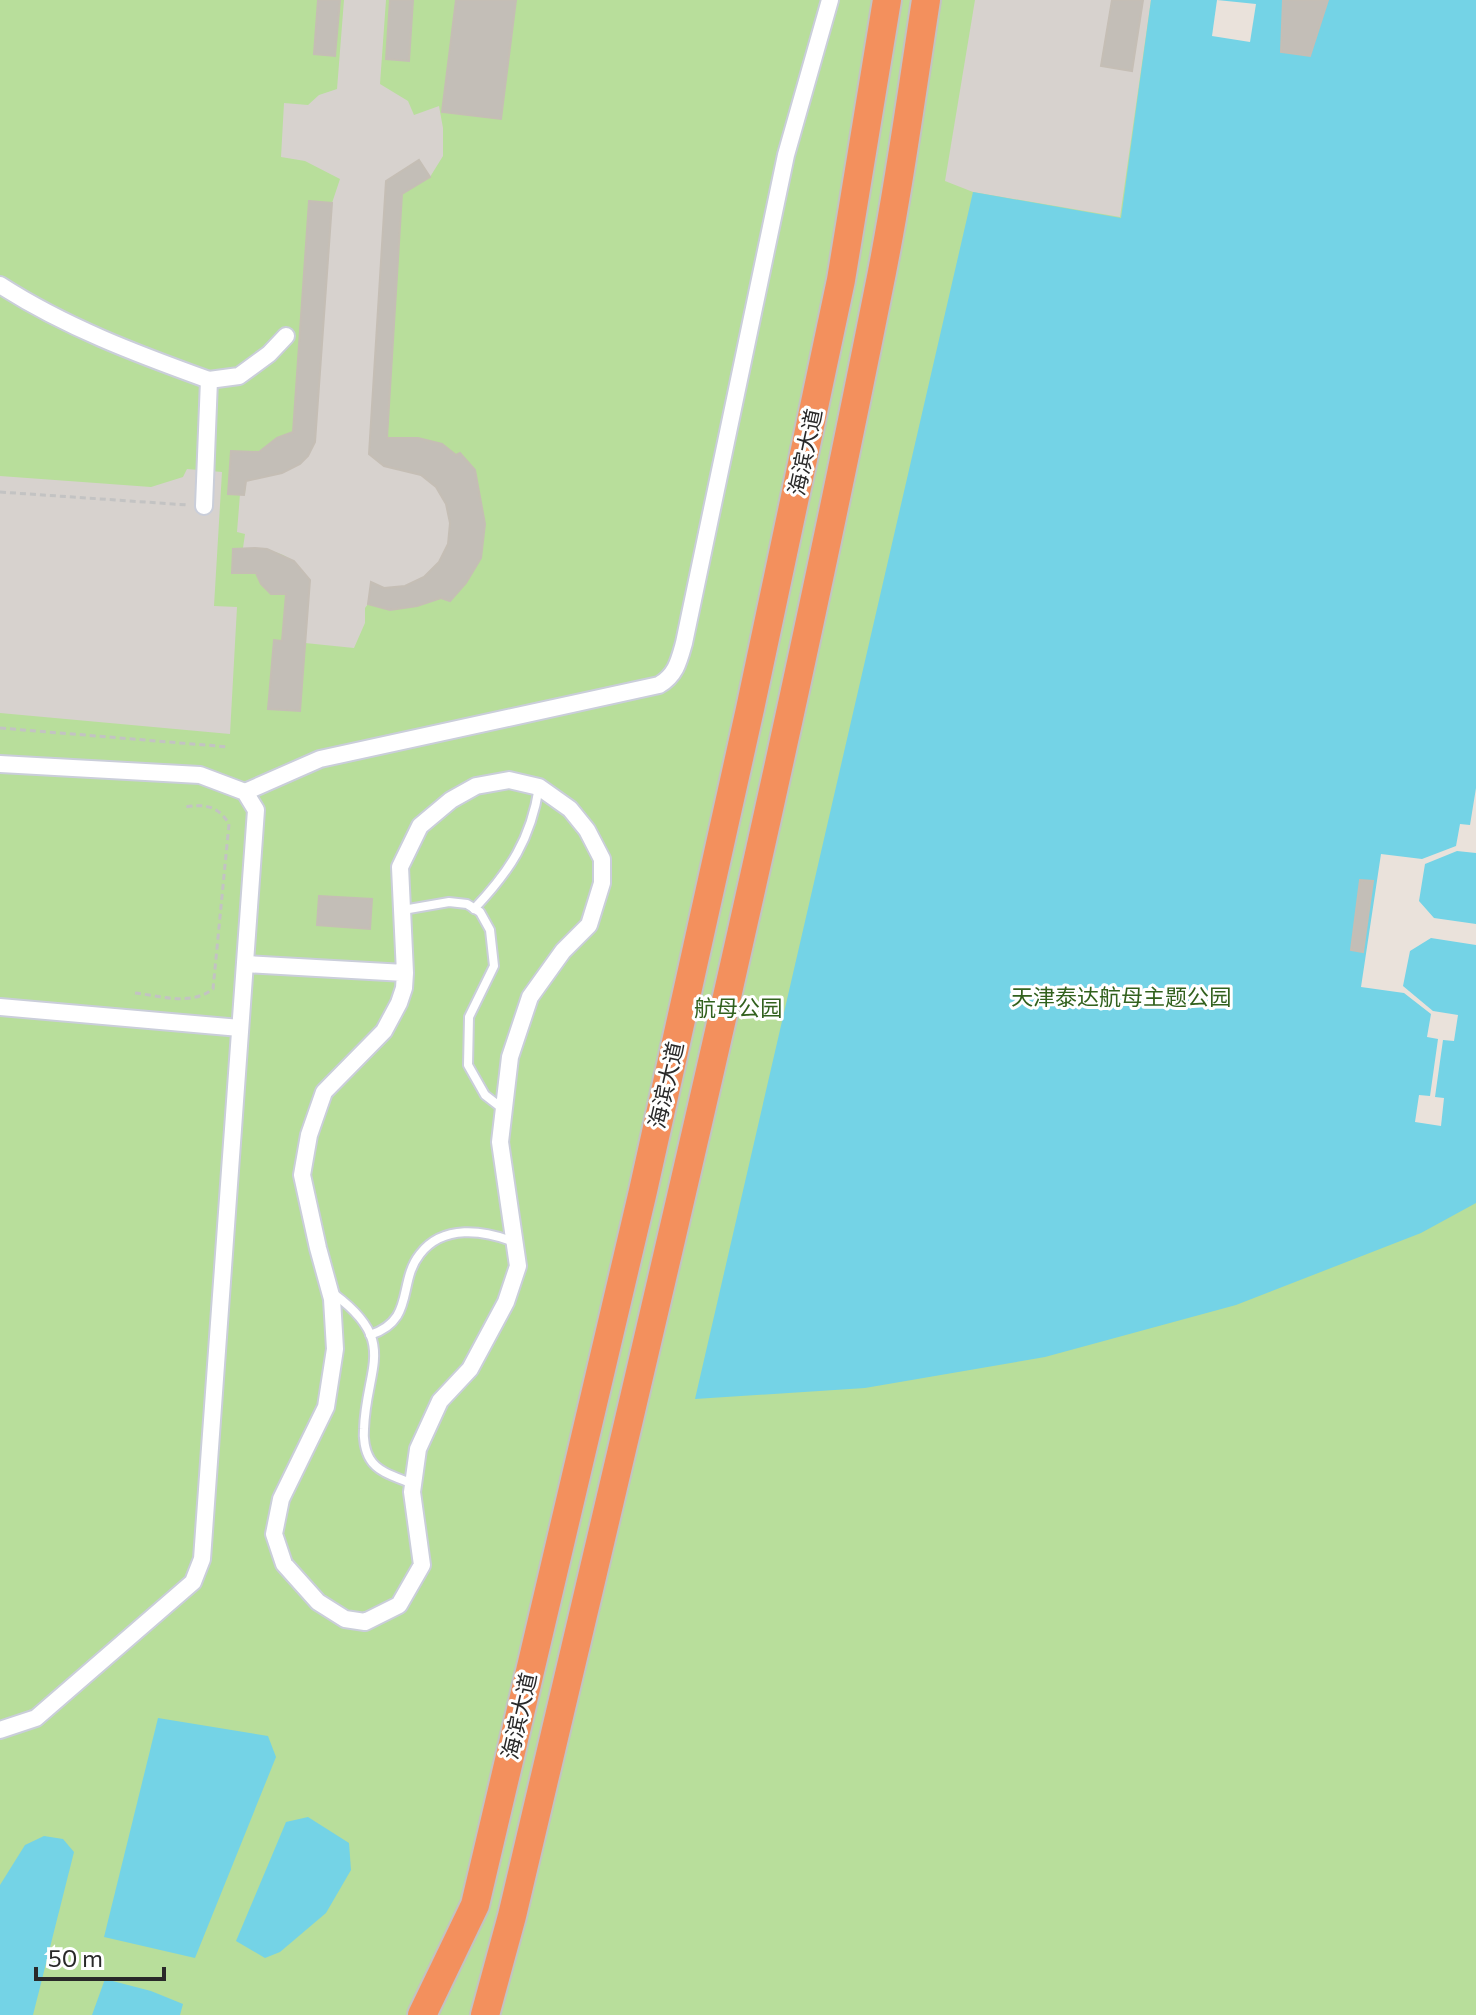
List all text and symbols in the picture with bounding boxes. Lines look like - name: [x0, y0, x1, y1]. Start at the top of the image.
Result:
- street label: 海滨大道: [782, 406, 827, 498]
- park label: 天津泰达航母主题公园: [1011, 983, 1231, 1010]
- park label: 航母公园: [694, 994, 782, 1021]
- street label: 海滨大道: [642, 1039, 689, 1131]
- street label: 海滨大道: [495, 1670, 542, 1762]
- scale bar: [36, 1931, 164, 1981]
- text: 50 m: [48, 1943, 103, 1972]

